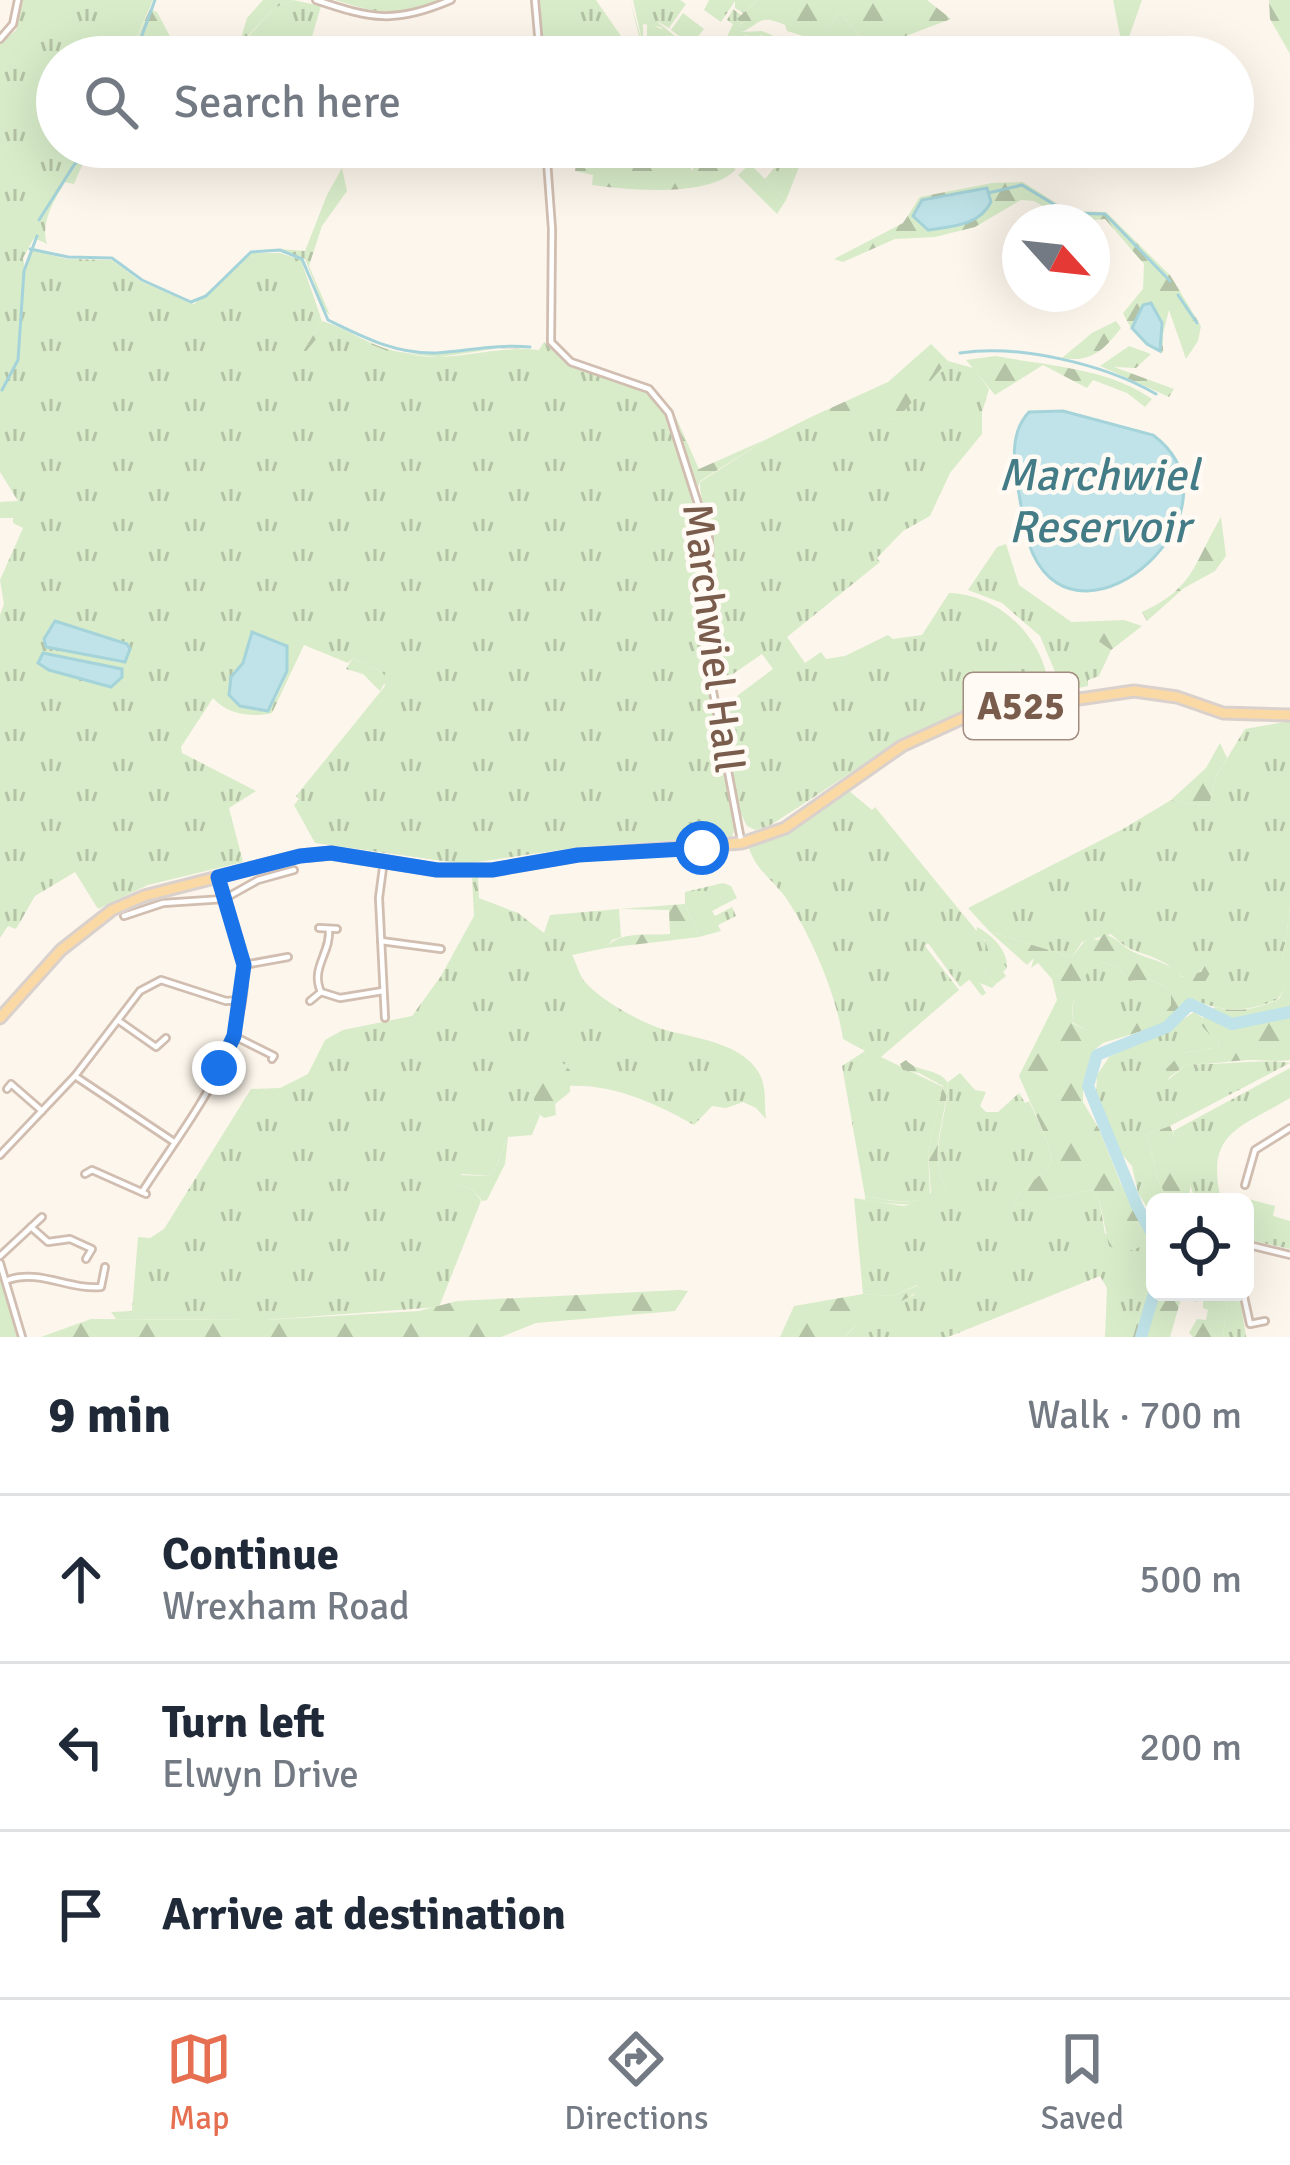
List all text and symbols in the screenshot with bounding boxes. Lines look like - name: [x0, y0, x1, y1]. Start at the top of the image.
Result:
- search box: [36, 36, 1254, 168]
- icon: search: [78, 69, 144, 135]
- text: Search here: [174, 75, 401, 130]
- north arrow: [1002, 204, 1110, 312]
- water label: Marchwiel Reservoir: [999, 448, 1202, 555]
- street label: Marchwiel Hall: [671, 501, 755, 775]
- road number: A525: [964, 673, 1078, 739]
- route start: [675, 821, 729, 875]
- route end: [192, 1041, 246, 1095]
- map controls: [1146, 1193, 1254, 1301]
- button: locate: [1146, 1193, 1254, 1301]
- text: 9 min: [48, 1384, 171, 1447]
- text: Walk · 700 m: [1028, 1391, 1242, 1439]
- text: Continue: [162, 1527, 339, 1582]
- icon: ahead: [48, 1546, 114, 1612]
- text: 500 m: [1139, 1555, 1242, 1603]
- text: Wrexham Road: [162, 1582, 410, 1630]
- text: Turn left: [162, 1695, 325, 1750]
- icon: left: [48, 1714, 114, 1780]
- text: 200 m: [1139, 1723, 1242, 1771]
- text: Elwyn Drive: [162, 1750, 359, 1798]
- icon: arrive: [48, 1882, 114, 1948]
- text: Arrive at destination: [162, 1887, 566, 1942]
- tab: Map: [166, 2026, 232, 2139]
- tab: Directions: [564, 2026, 709, 2139]
- tab: Saved: [1041, 2026, 1124, 2139]

